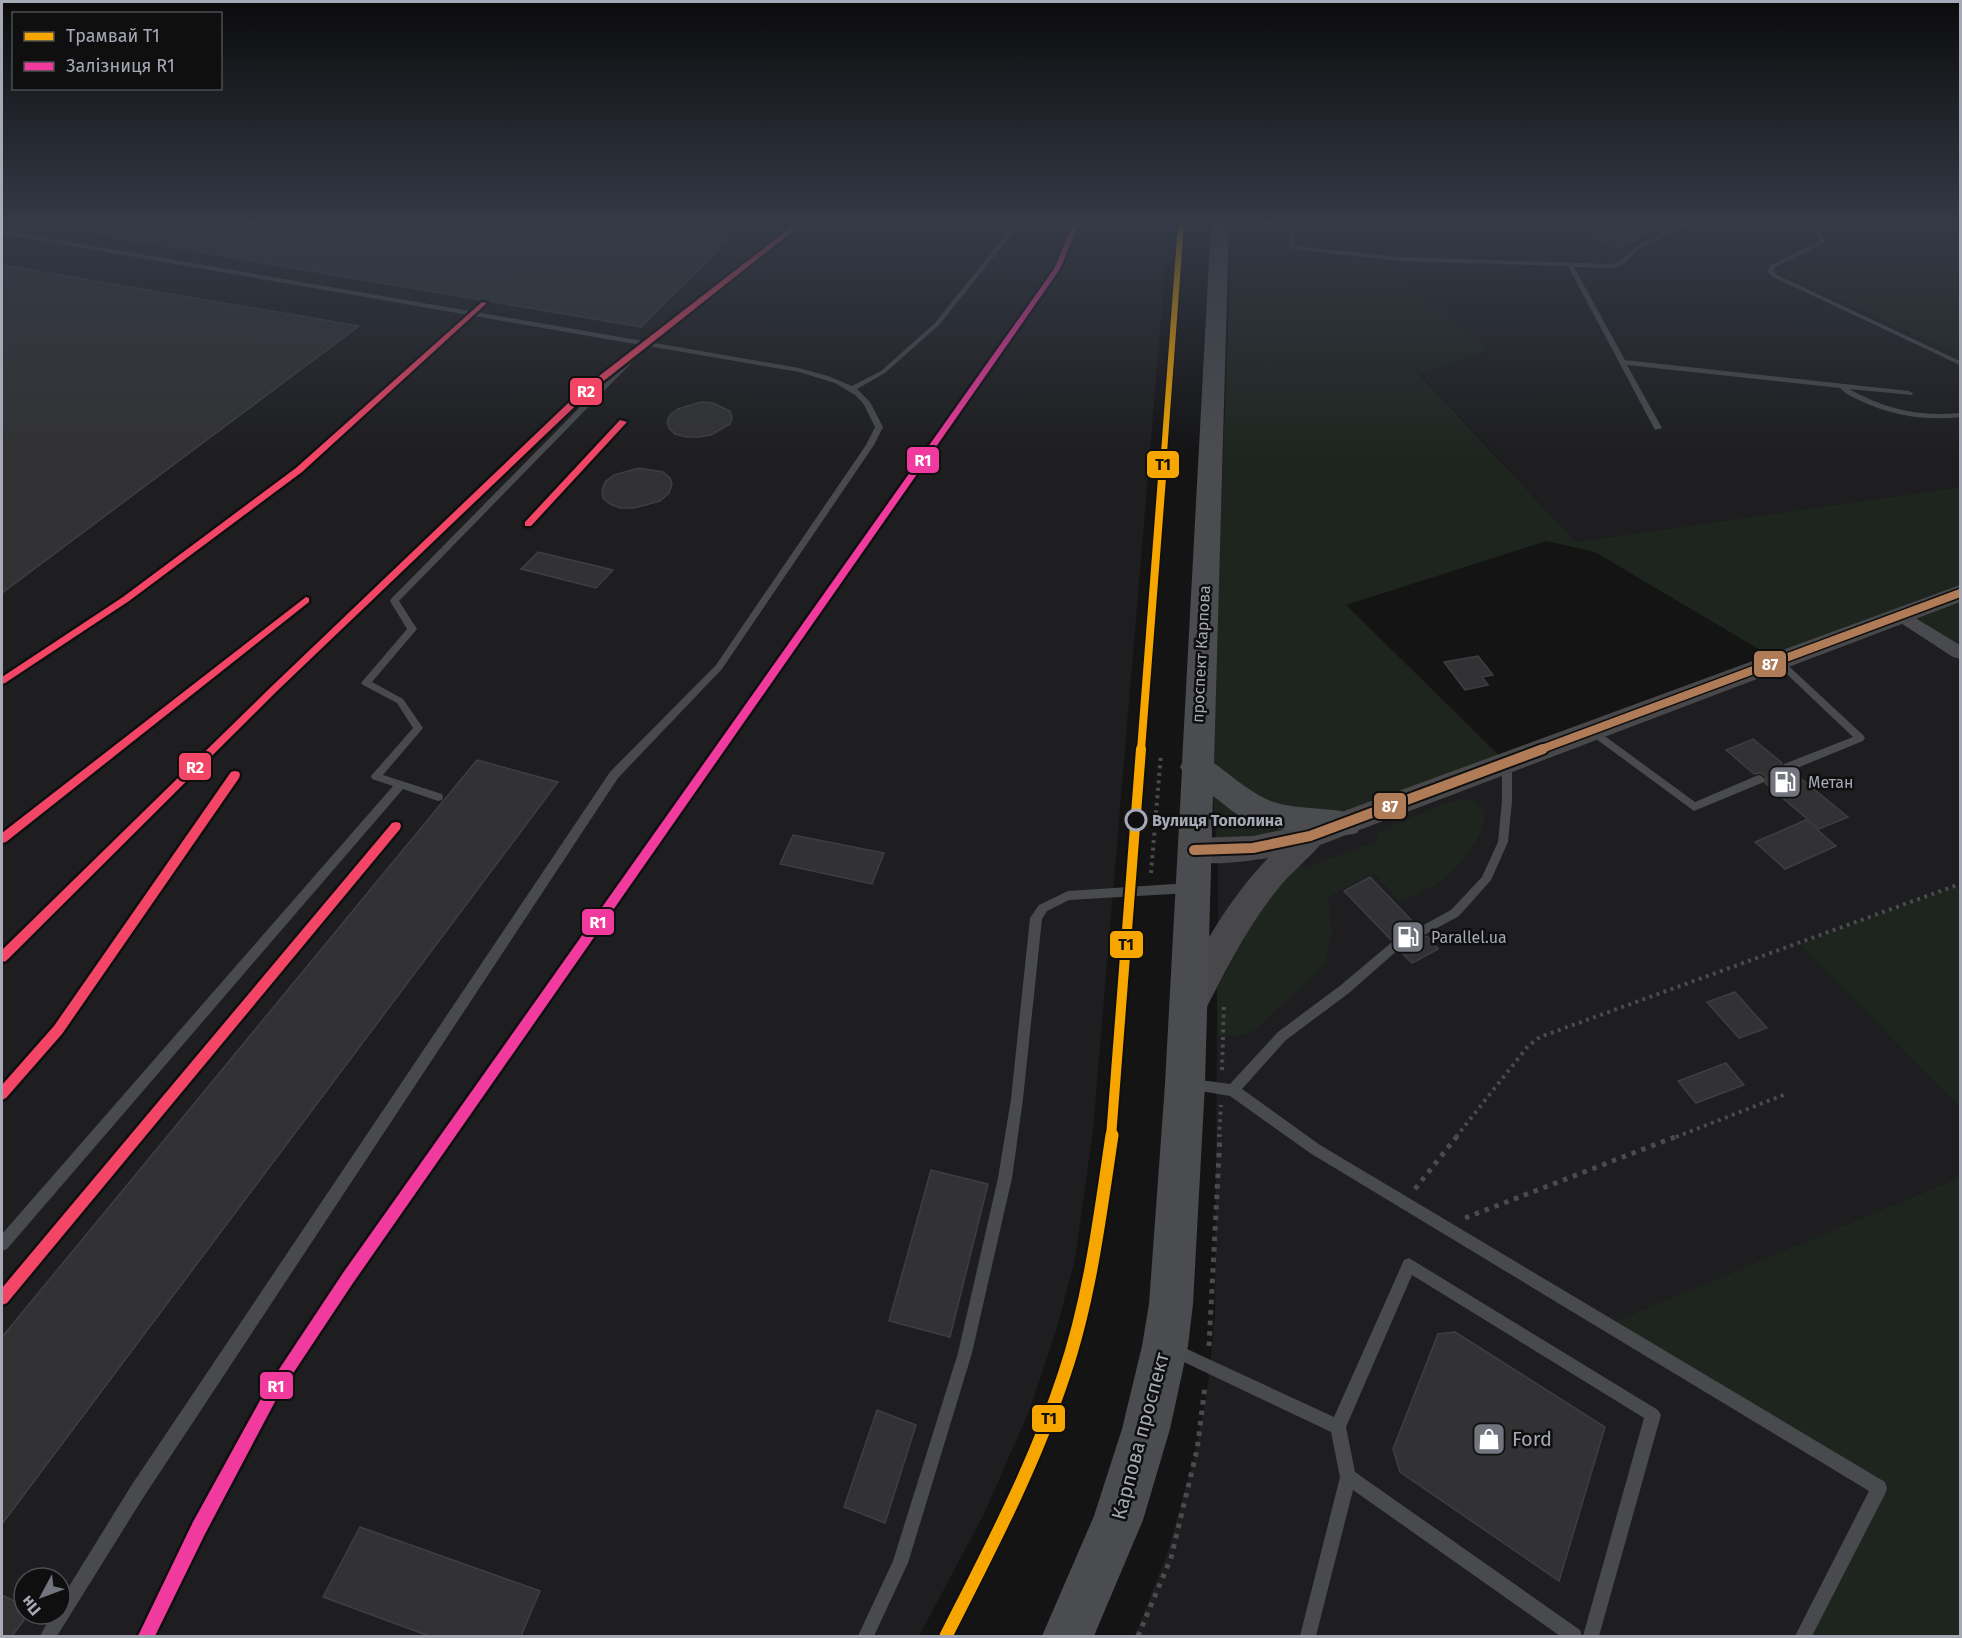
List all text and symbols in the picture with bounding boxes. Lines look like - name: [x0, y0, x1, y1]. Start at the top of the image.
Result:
- legend: [12, 12, 222, 90]
- text: Трамвай T1: [66, 25, 160, 47]
- text: Залізниця R1: [66, 55, 175, 77]
- line badge: R2: [569, 377, 603, 406]
- text: R2: [577, 382, 595, 401]
- line badge: R1: [906, 446, 940, 474]
- line badge: T1: [1146, 450, 1180, 479]
- text: R1: [914, 451, 932, 470]
- text: T1: [1155, 455, 1171, 474]
- street label: проспект Карпова: [1188, 585, 1214, 723]
- line badge: 87: [1753, 650, 1787, 678]
- text: 87: [1762, 655, 1779, 674]
- line badge: R2: [178, 752, 212, 781]
- text: R2: [186, 758, 204, 777]
- fuel station icon: Метан: [1767, 764, 1803, 800]
- place label: Метан: [1808, 773, 1854, 792]
- line badge: 87: [1373, 792, 1407, 820]
- text: 87: [1382, 797, 1399, 816]
- marker: Вулиця Тополина: [1125, 809, 1147, 831]
- place label: Вулиця Тополина: [1152, 811, 1283, 830]
- line badge: R1: [581, 908, 615, 936]
- text: R1: [589, 913, 607, 932]
- fuel station icon: Parallel.ua: [1390, 919, 1426, 955]
- place label: Parallel.ua: [1431, 928, 1507, 947]
- line badge: T1: [1109, 930, 1144, 959]
- text: T1: [1118, 935, 1134, 954]
- street label: Карпова проспект: [1106, 1349, 1174, 1522]
- line badge: R1: [259, 1371, 294, 1400]
- text: R1: [267, 1377, 285, 1396]
- line badge: T1: [1031, 1404, 1066, 1433]
- text: T1: [1041, 1409, 1057, 1428]
- shop icon: Ford: [1471, 1421, 1507, 1457]
- place label: Ford: [1512, 1427, 1552, 1451]
- north arrow: [12, 1566, 72, 1626]
- text: Пн: [17, 1592, 45, 1619]

